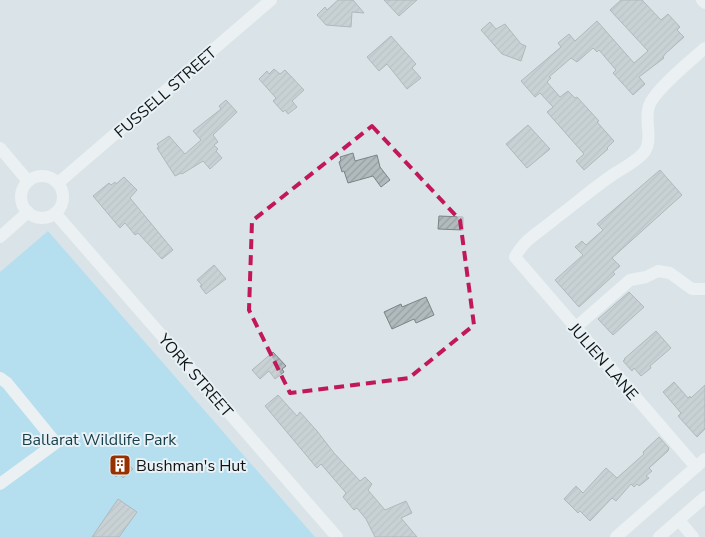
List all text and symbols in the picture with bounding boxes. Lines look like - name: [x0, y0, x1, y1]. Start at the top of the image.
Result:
- street label: FUSSELL STREET: [110, 42, 222, 143]
- street label: JULIEN LANE: [563, 317, 643, 405]
- street label: YORK STREET: [152, 328, 238, 422]
- park label: Ballarat Wildlife Park: [22, 429, 177, 451]
- building icon: Bushman's Hut: [108, 453, 132, 477]
- place label: Bushman's Hut: [136, 455, 246, 477]

